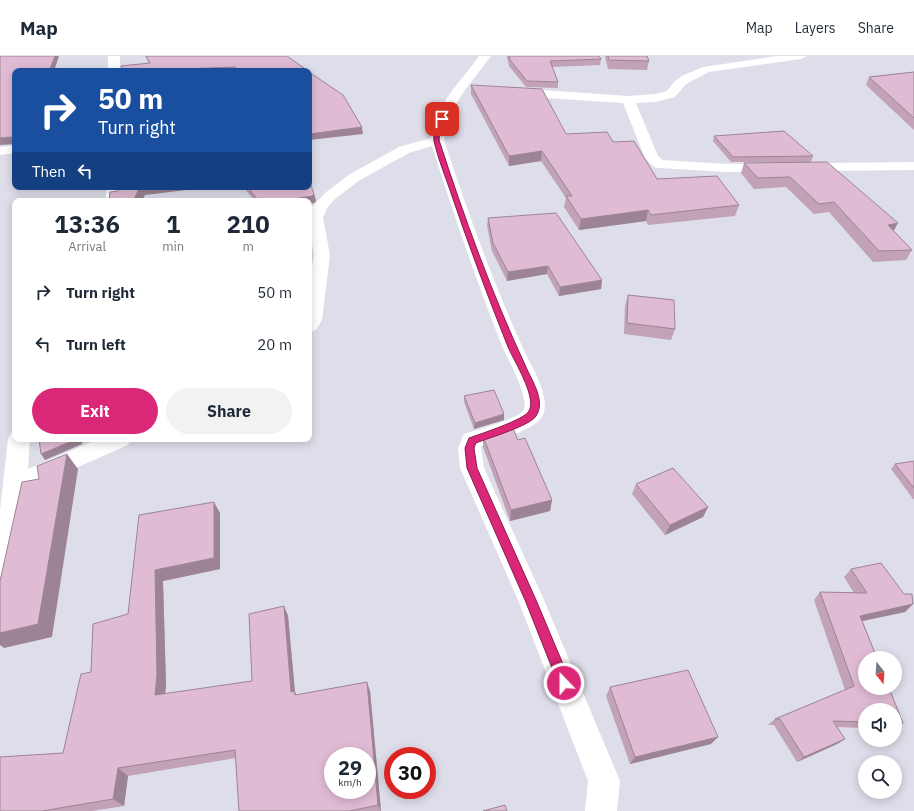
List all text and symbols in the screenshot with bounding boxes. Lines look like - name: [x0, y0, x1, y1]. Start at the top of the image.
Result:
- text: Map: [20, 16, 58, 40]
- text: Map: [746, 19, 773, 37]
- text: Layers: [795, 19, 836, 37]
- text: Share: [858, 19, 894, 37]
- text: 50 m: [98, 80, 163, 117]
- icon: right: [32, 84, 84, 136]
- pin: [425, 102, 459, 136]
- icon: arrive: [431, 108, 453, 130]
- text: Turn right: [98, 116, 176, 139]
- icon: left: [74, 160, 96, 182]
- text: Then: [32, 162, 66, 181]
- text: 13:36: [54, 208, 120, 240]
- text: 1: [166, 208, 180, 240]
- text: 210: [226, 208, 270, 240]
- text: Arrival: [68, 238, 106, 255]
- text: min: [162, 238, 184, 255]
- text: m: [242, 238, 254, 255]
- icon: right: [32, 281, 54, 303]
- text: Turn right: [66, 283, 135, 302]
- text: 50 m: [257, 283, 292, 302]
- icon: left: [32, 333, 54, 355]
- text: Turn left: [66, 335, 126, 354]
- text: 20 m: [257, 335, 292, 354]
- button: Exit: [32, 388, 158, 434]
- button: Share: [166, 388, 292, 434]
- north arrow: [858, 651, 902, 695]
- map controls: [858, 651, 902, 799]
- position arrow: [543, 662, 585, 704]
- button: sound: [858, 703, 902, 747]
- speed limit sign: 30: [384, 747, 436, 799]
- text: 29: [338, 754, 362, 781]
- button: search: [858, 755, 902, 799]
- text: km/h: [338, 776, 362, 789]

